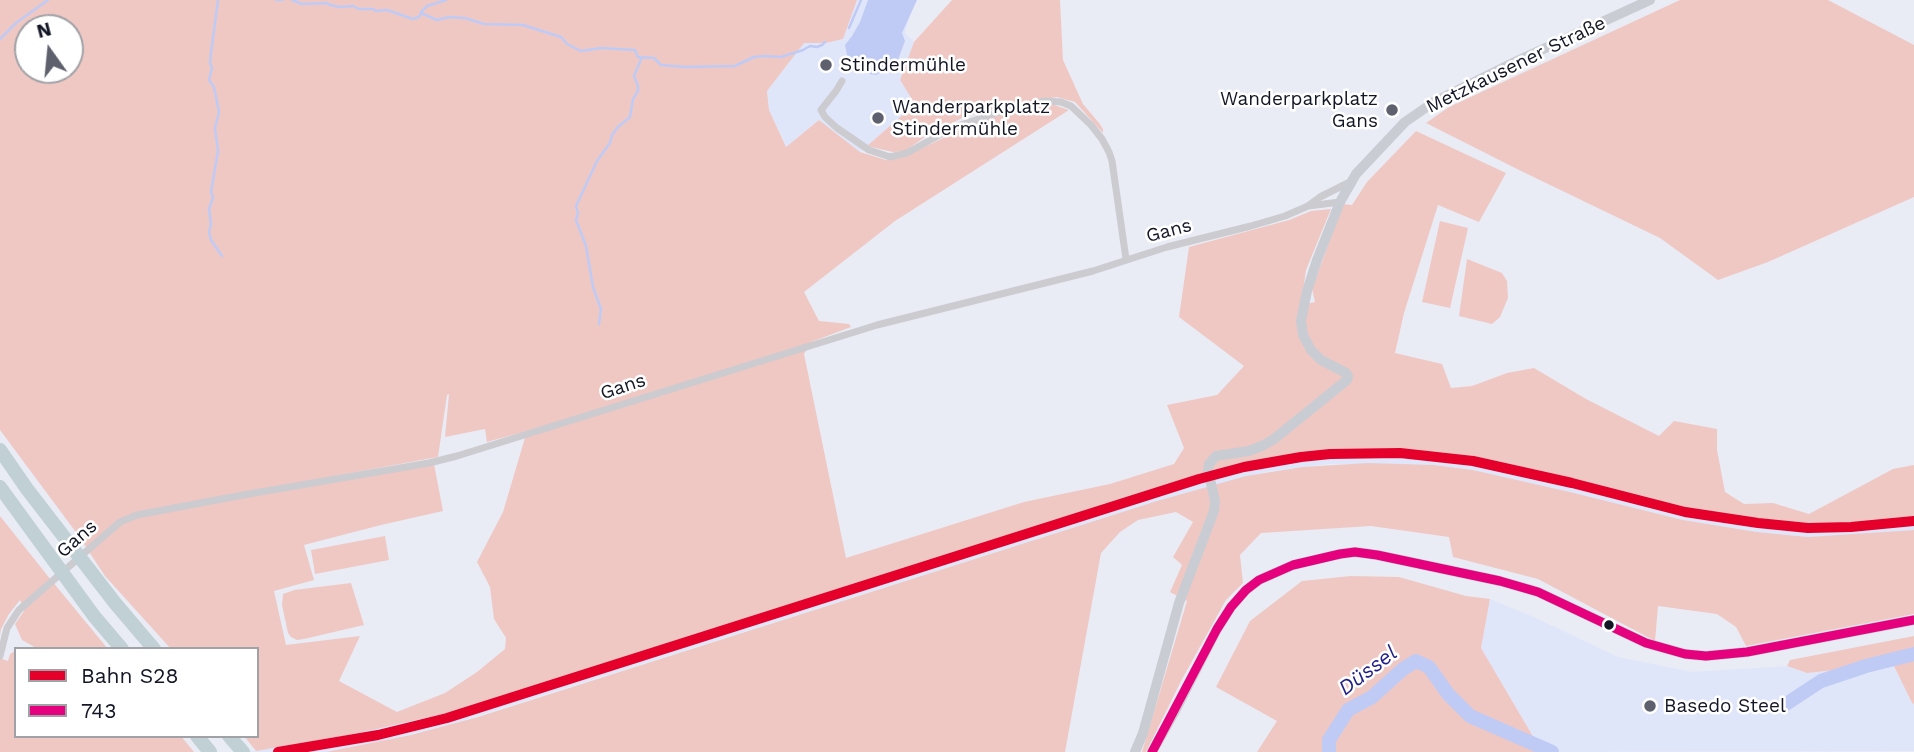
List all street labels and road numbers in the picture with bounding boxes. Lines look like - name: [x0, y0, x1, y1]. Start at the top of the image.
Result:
- street label: Metzkausener Straße: [1423, 12, 1609, 118]
- street label: Gans: [1144, 214, 1194, 248]
- street label: Gans: [597, 369, 649, 405]
- street label: Gans: [52, 515, 102, 563]

